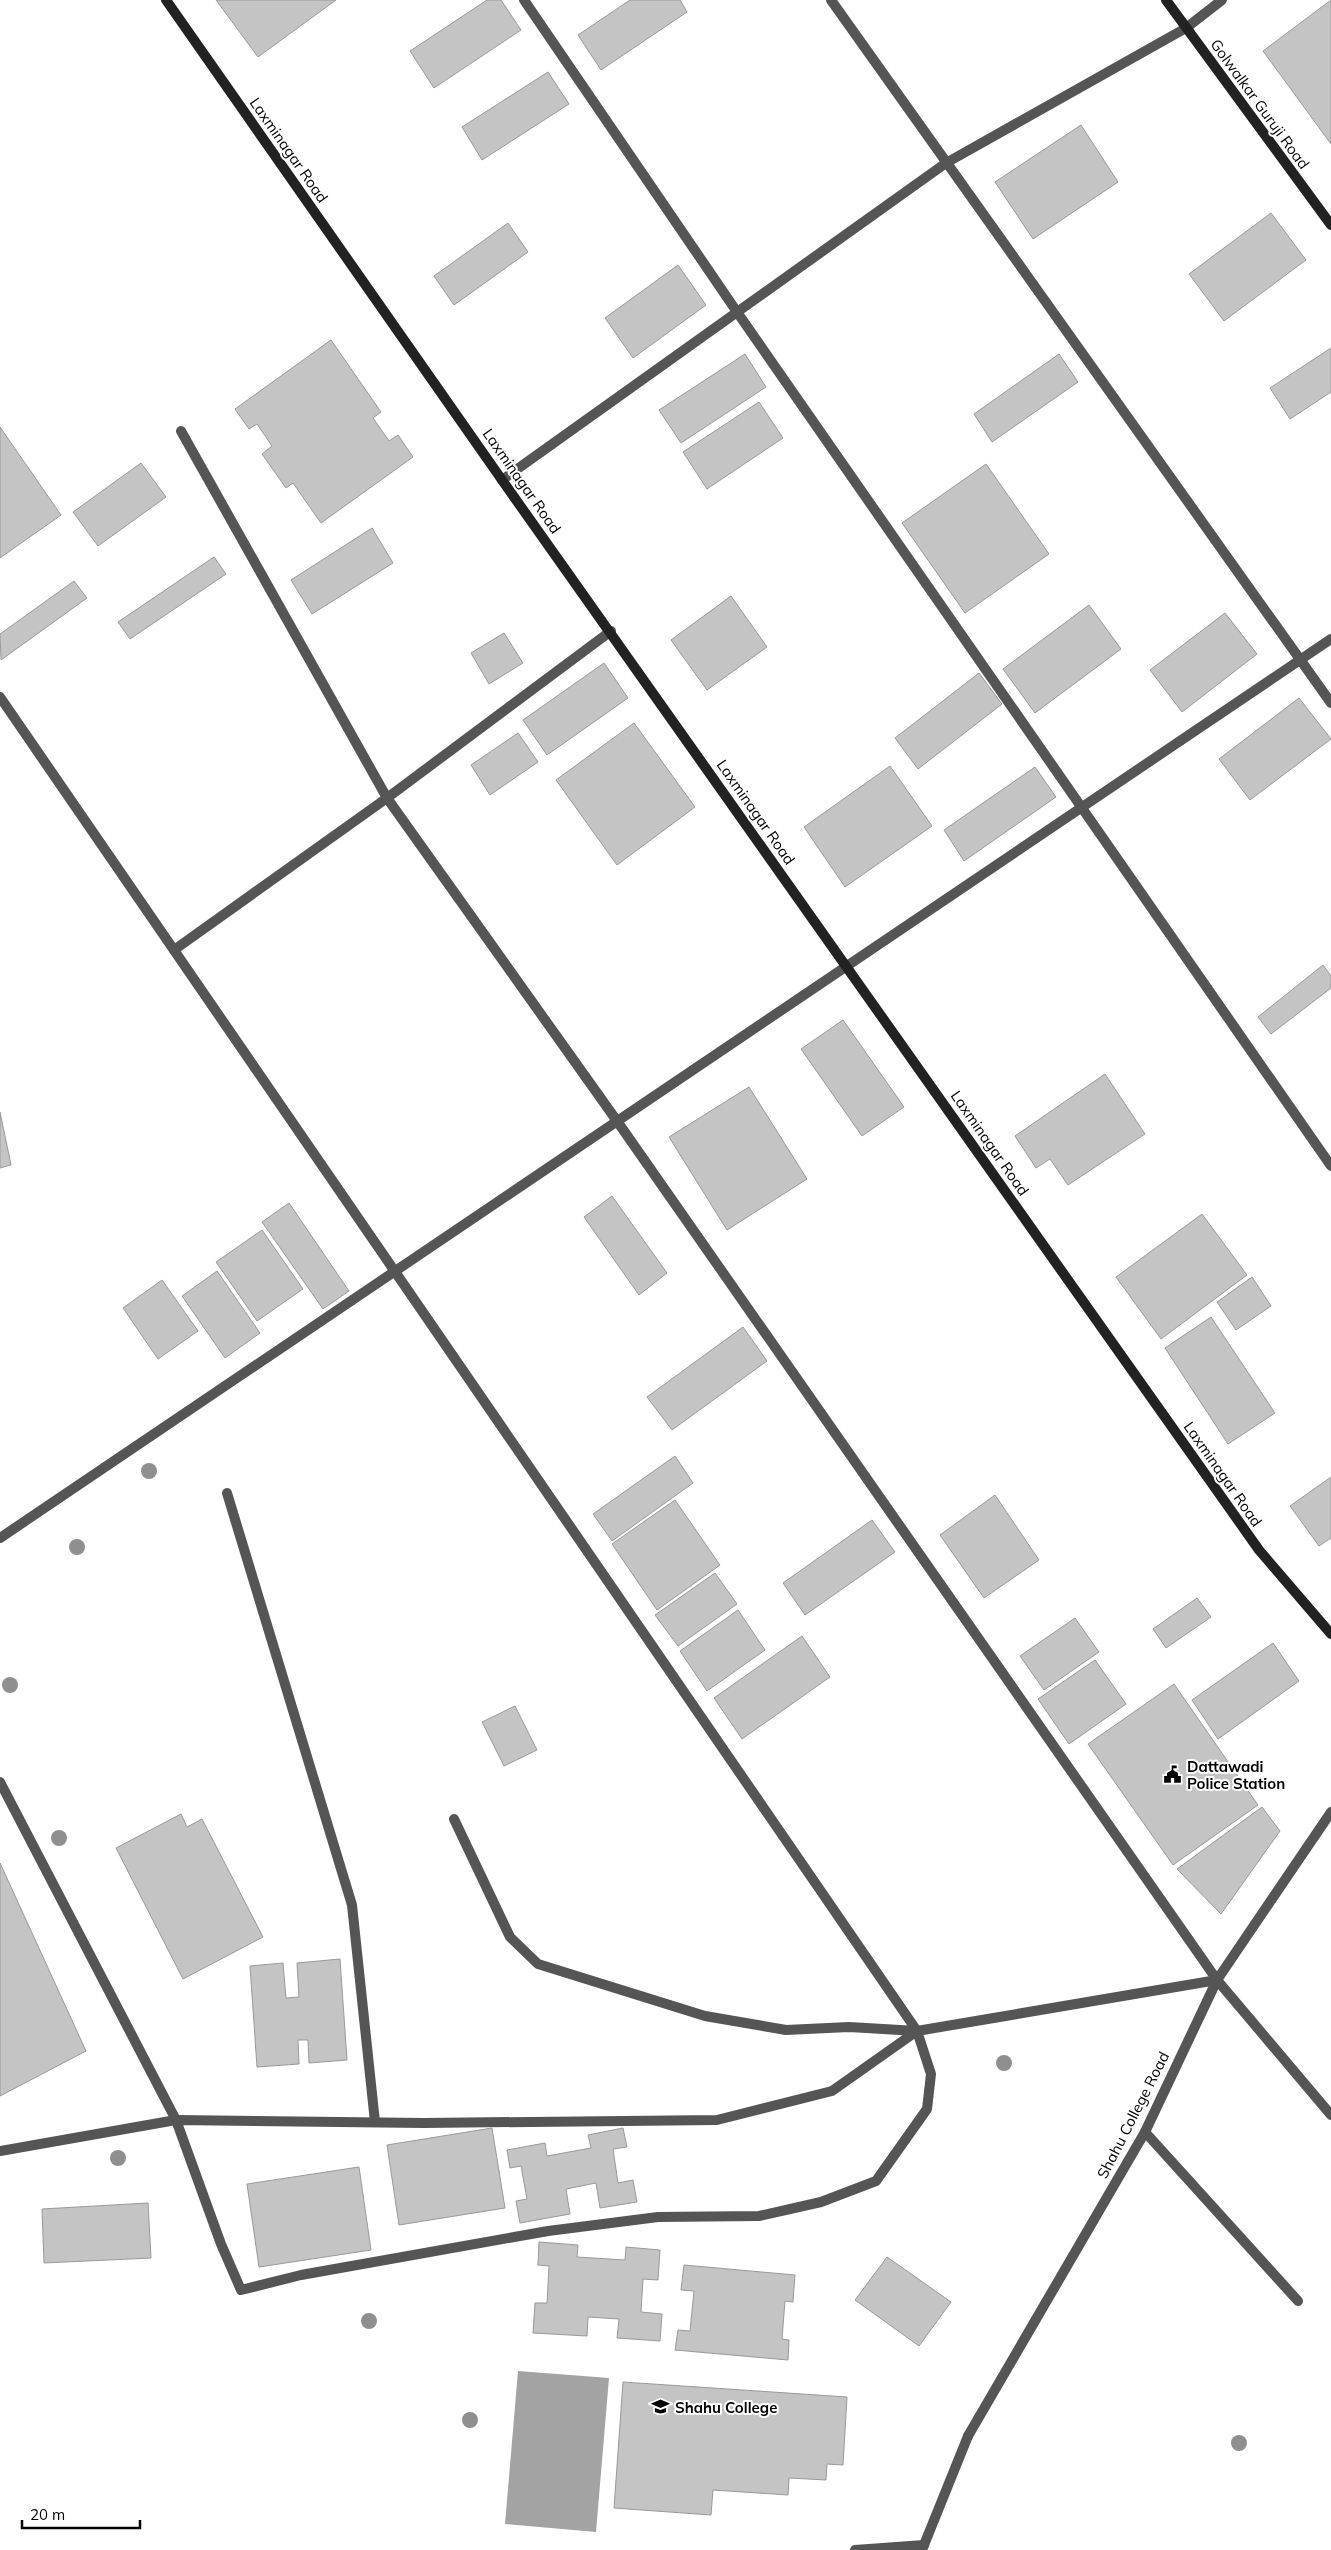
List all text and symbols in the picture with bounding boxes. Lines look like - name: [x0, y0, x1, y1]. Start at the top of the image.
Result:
- street label: Golwalkar Guruji Road: [1206, 35, 1314, 173]
- street label: Laxminagar Road: [246, 94, 332, 206]
- street label: Laxminagar Road: [479, 425, 565, 537]
- street label: Laxminagar Road: [713, 756, 799, 868]
- street label: Laxminagar Road: [947, 1087, 1033, 1199]
- street label: Laxminagar Road: [1180, 1418, 1266, 1530]
- place label: Dattawadi Police Station: [1187, 1757, 1285, 1793]
- public building icon: Dattawadi Police Station: [1163, 1765, 1183, 1785]
- street label: Shahu College Road: [1093, 2048, 1173, 2182]
- school or university icon: Shahu College: [651, 2397, 671, 2417]
- place label: Shahu College: [675, 2398, 777, 2417]
- scale bar: [22, 2498, 140, 2530]
- text: 20 m: [30, 2505, 65, 2524]

